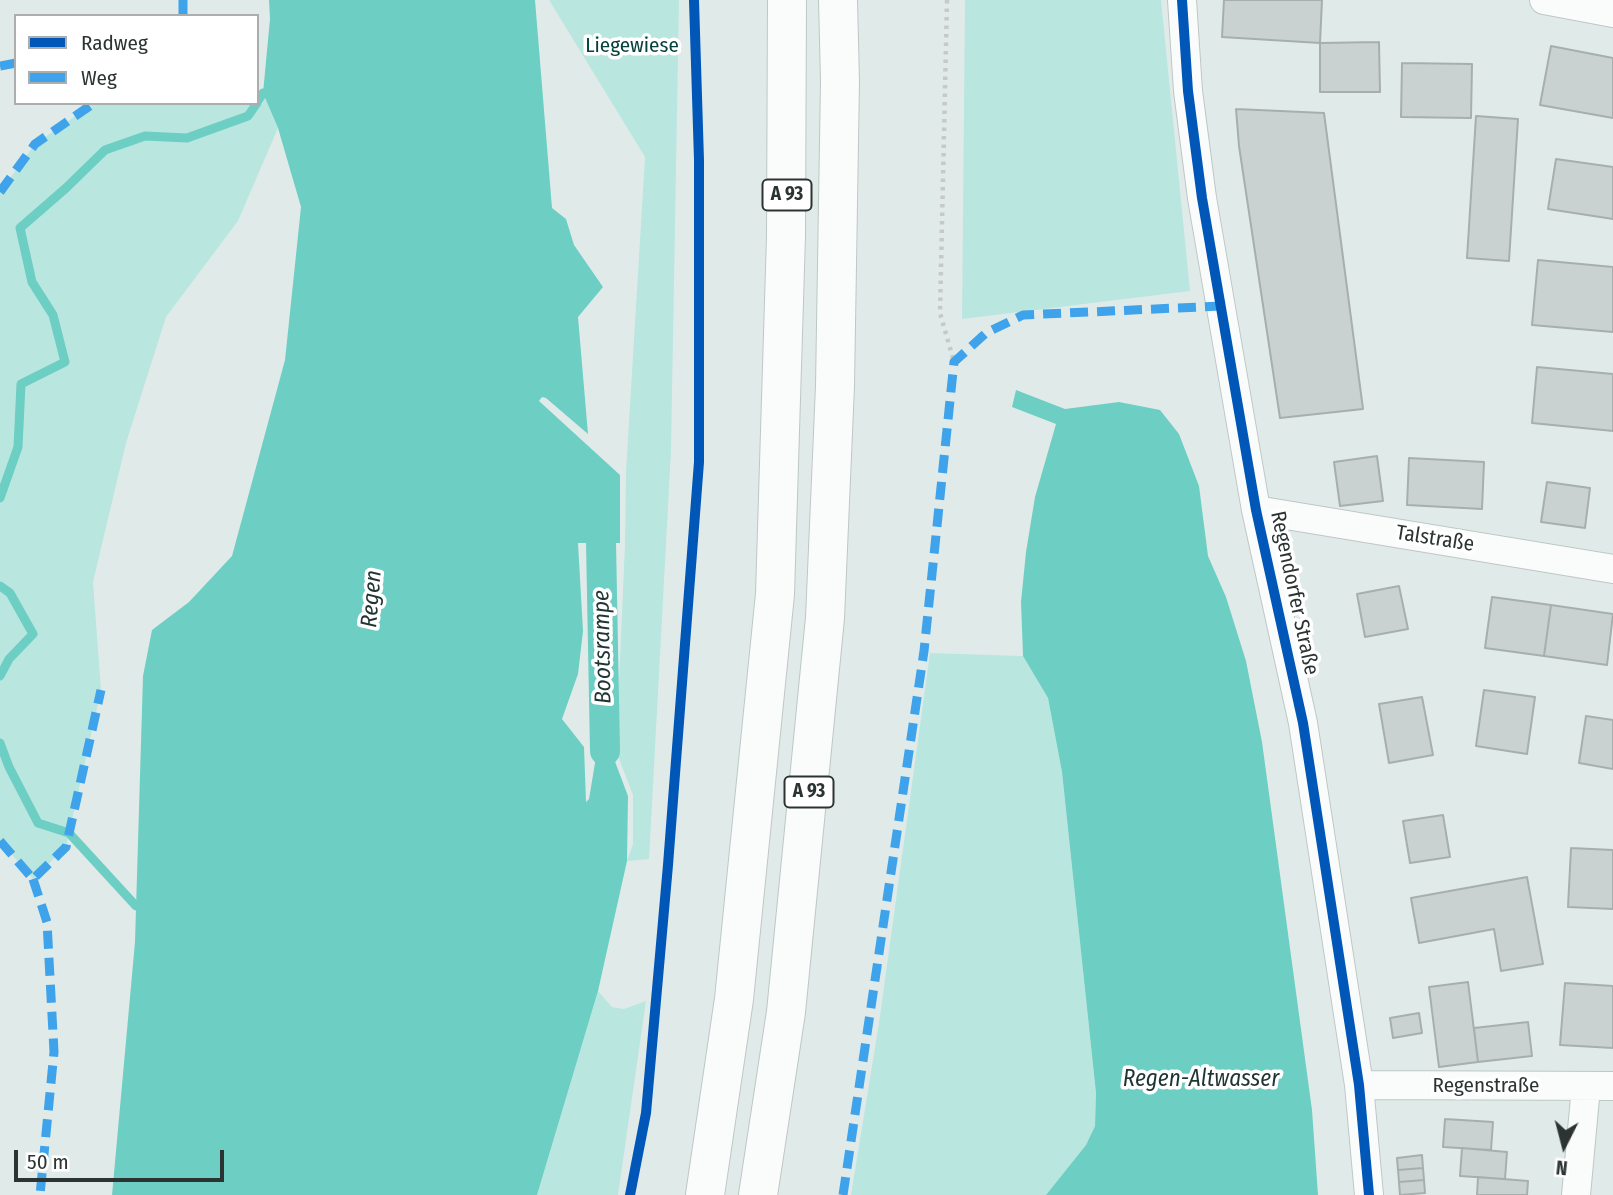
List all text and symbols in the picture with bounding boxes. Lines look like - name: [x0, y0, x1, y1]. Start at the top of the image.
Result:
- legend: [14, 14, 259, 105]
- text: Radweg: [81, 30, 148, 56]
- park label: Liegewiese: [585, 33, 679, 59]
- text: Weg: [81, 65, 117, 91]
- road number: A 93: [762, 180, 812, 210]
- street label: Regendorfer Straße: [1264, 509, 1324, 677]
- street label: Talstraße: [1394, 520, 1476, 558]
- water label: Regen: [356, 569, 388, 629]
- water label: Bootsrampe: [588, 590, 618, 704]
- road number: A 93: [784, 776, 834, 807]
- water label: Regen-Altwasser: [1123, 1066, 1279, 1094]
- street label: Regenstraße: [1433, 1073, 1539, 1099]
- north arrow: [1529, 1111, 1599, 1181]
- scale bar: [18, 1136, 228, 1180]
- text: 50 m: [27, 1149, 69, 1175]
- text: N: [1555, 1155, 1569, 1179]

